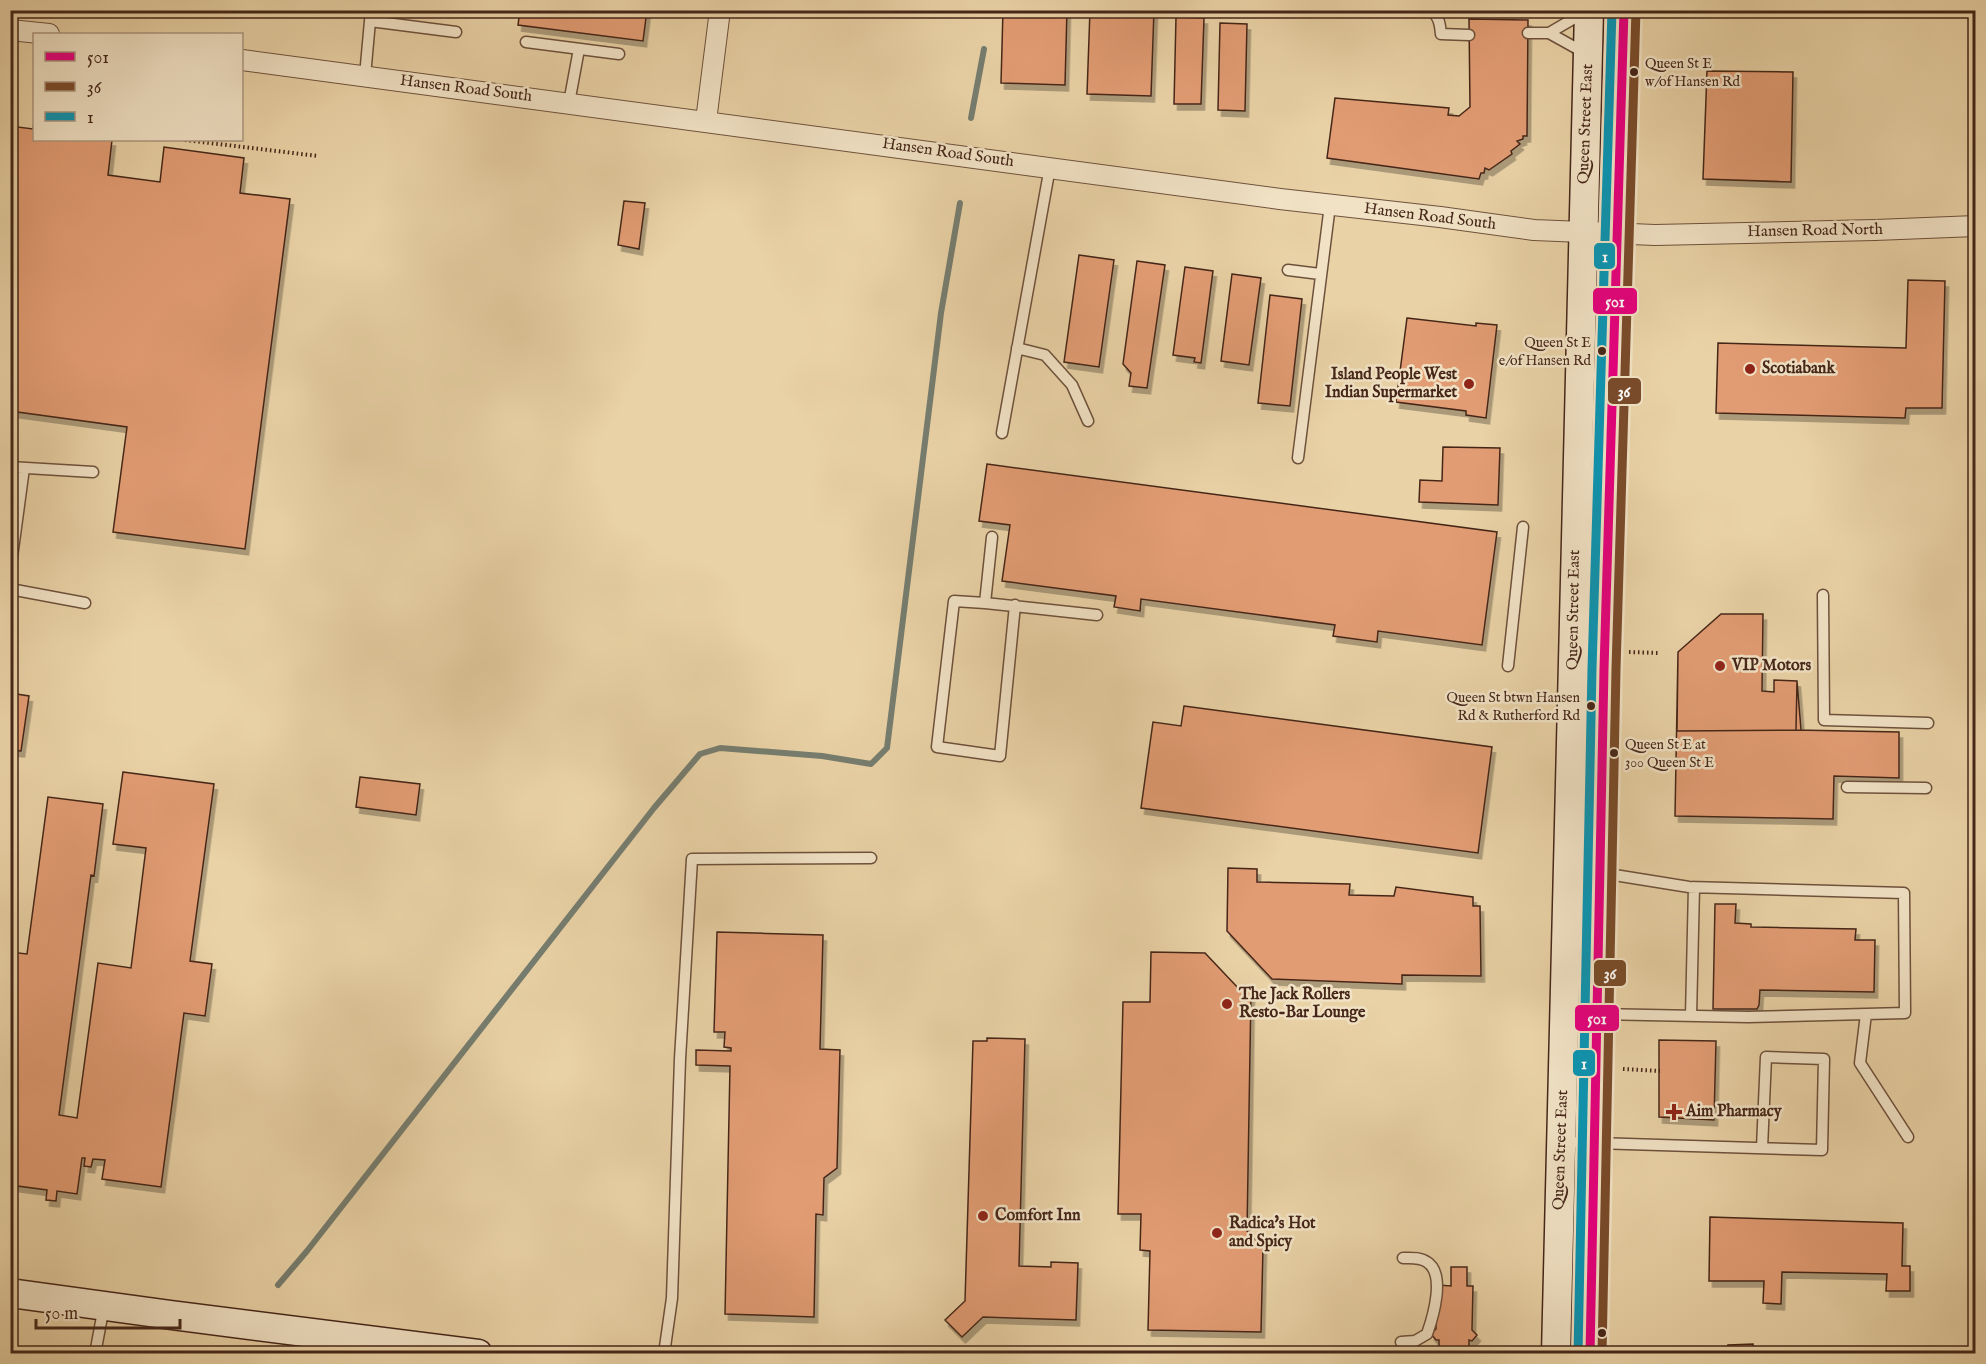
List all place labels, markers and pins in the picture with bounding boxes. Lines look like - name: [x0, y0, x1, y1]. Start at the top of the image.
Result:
- place label: Queen St E w/of Hansen Rd: [1645, 55, 1741, 91]
- marker: Queen St E w/of Hansen Rd: [1628, 66, 1640, 78]
- place label: Queen St E e/of Hansen Rd: [1499, 334, 1592, 370]
- marker: Queen St E e/of Hansen Rd: [1596, 345, 1608, 357]
- place label: Scotiabank: [1762, 359, 1835, 379]
- marker: Scotiabank: [1743, 362, 1757, 376]
- place label: Island People West Indian Supermarket: [1325, 365, 1458, 403]
- marker: Island People West Indian Supermarket: [1462, 377, 1476, 391]
- place label: VIP Motors: [1731, 656, 1811, 676]
- marker: VIP Motors: [1713, 659, 1727, 673]
- place label: Queen St btwn Hansen Rd & Rutherford Rd: [1447, 689, 1581, 725]
- marker: Queen St btwn Hansen Rd & Rutherford Rd: [1585, 700, 1597, 712]
- place label: Queen St E at 300 Queen St E: [1625, 736, 1714, 772]
- marker: Queen St E at 300 Queen St E: [1608, 747, 1620, 759]
- place label: The Jack Rollers Resto-Bar Lounge: [1238, 985, 1366, 1023]
- marker: The Jack Rollers Resto-Bar Lounge: [1220, 997, 1234, 1011]
- place label: Aim Pharmacy: [1685, 1102, 1783, 1122]
- marker: Aim Pharmacy: [1667, 1105, 1681, 1119]
- place label: Comfort Inn: [995, 1206, 1081, 1226]
- marker: Comfort Inn: [976, 1209, 990, 1223]
- place label: Radica's Hot and Spicy: [1229, 1214, 1316, 1252]
- marker: Radica's Hot and Spicy: [1210, 1226, 1224, 1240]
- unlabelled marker: [1596, 1327, 1608, 1339]

